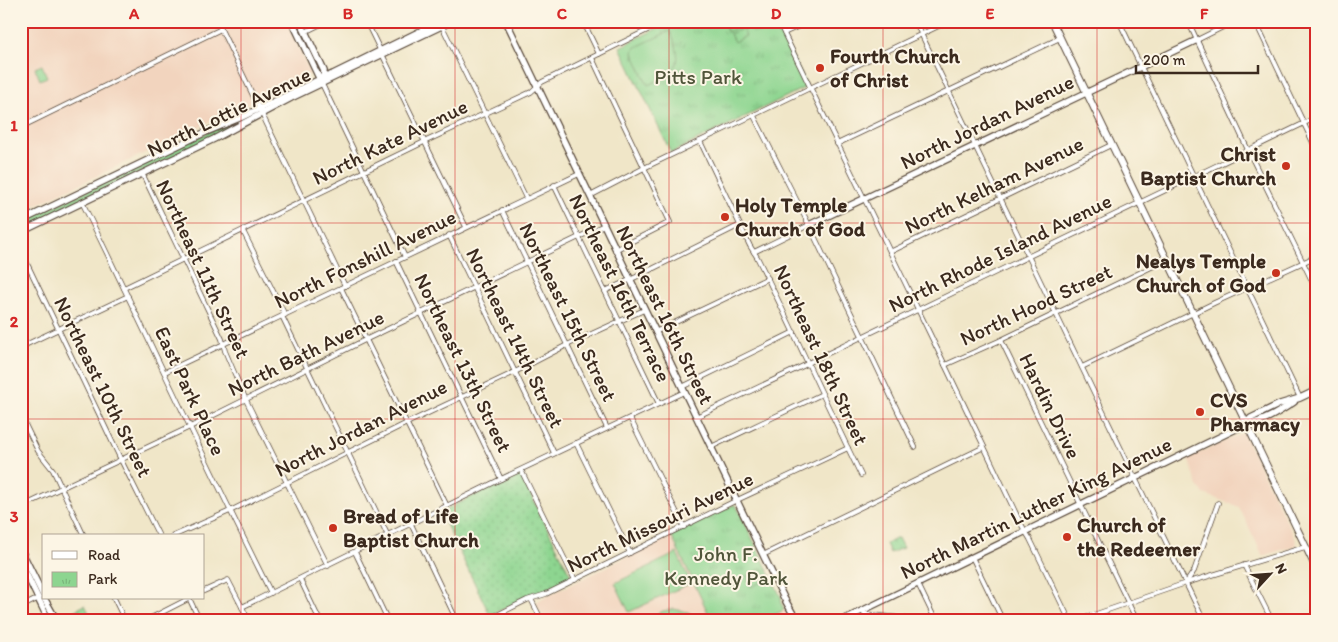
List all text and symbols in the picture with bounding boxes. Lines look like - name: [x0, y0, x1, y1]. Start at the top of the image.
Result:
- text: A: [128, 4, 140, 23]
- text: B: [343, 4, 354, 23]
- text: C: [557, 4, 568, 23]
- text: D: [771, 4, 782, 23]
- text: E: [986, 4, 995, 23]
- text: F: [1200, 4, 1209, 23]
- scale bar: [1136, 42, 1258, 74]
- place label: Fourth Church of Christ: [830, 43, 961, 92]
- text: 200 m: [1143, 51, 1186, 69]
- street label: North Lottie Avenue: [143, 61, 315, 162]
- marker: Fourth Church of Christ: [814, 62, 826, 74]
- park label: Pitts Park: [654, 64, 742, 89]
- street label: North Jordan Avenue: [896, 69, 1078, 174]
- street label: North Kate Avenue: [308, 93, 472, 190]
- text: 1: [10, 116, 18, 135]
- street label: North Kelham Avenue: [900, 130, 1087, 239]
- place label: Christ Baptist Church: [1140, 141, 1276, 191]
- marker: Christ Baptist Church: [1280, 160, 1292, 172]
- street label: Northeast 11th Street: [151, 175, 256, 362]
- street label: North Rhode Island Avenue: [884, 188, 1115, 318]
- street label: Northeast 16th Terrace: [564, 190, 677, 386]
- place label: Holy Temple Church of God: [735, 192, 866, 241]
- street label: North Fonshill Avenue: [270, 204, 460, 314]
- marker: Holy Temple Church of God: [719, 211, 731, 223]
- street label: Northeast 15th Street: [514, 218, 623, 405]
- street label: Northeast 16th Street: [611, 221, 720, 408]
- street label: Northeast 14th Street: [461, 244, 570, 432]
- place label: Nealys Temple Church of God: [1136, 248, 1267, 297]
- street label: North Hood Street: [956, 258, 1116, 351]
- street label: Northeast 18th Street: [769, 261, 874, 449]
- marker: Nealys Temple Church of God: [1270, 267, 1282, 279]
- street label: Northeast 13th Street: [409, 269, 518, 456]
- street label: Northeast 10th Street: [49, 293, 158, 481]
- street label: North Bath Avenue: [224, 304, 388, 401]
- text: 2: [10, 312, 19, 331]
- street label: East Park Place: [150, 322, 231, 459]
- street label: Hardin Drive: [1014, 349, 1087, 463]
- street label: North Jordan Avenue: [270, 373, 451, 482]
- place label: CVS Pharmacy: [1210, 387, 1300, 437]
- marker: CVS Pharmacy: [1194, 406, 1206, 418]
- street label: North Martin Luther King Avenue: [896, 431, 1176, 584]
- street label: North Missouri Avenue: [562, 465, 757, 578]
- place label: Bread of Life Baptist Church: [343, 503, 479, 553]
- text: 3: [10, 507, 19, 526]
- place label: Church of the Redeemer: [1077, 512, 1201, 561]
- marker: Bread of Life Baptist Church: [327, 522, 339, 534]
- marker: Church of the Redeemer: [1061, 531, 1073, 543]
- legend: [42, 534, 205, 600]
- park label: John F. Kennedy Park: [664, 541, 788, 590]
- text: Road: [88, 546, 121, 564]
- north arrow: [1246, 550, 1296, 600]
- text: N: [1272, 561, 1291, 576]
- text: Park: [88, 570, 118, 588]

